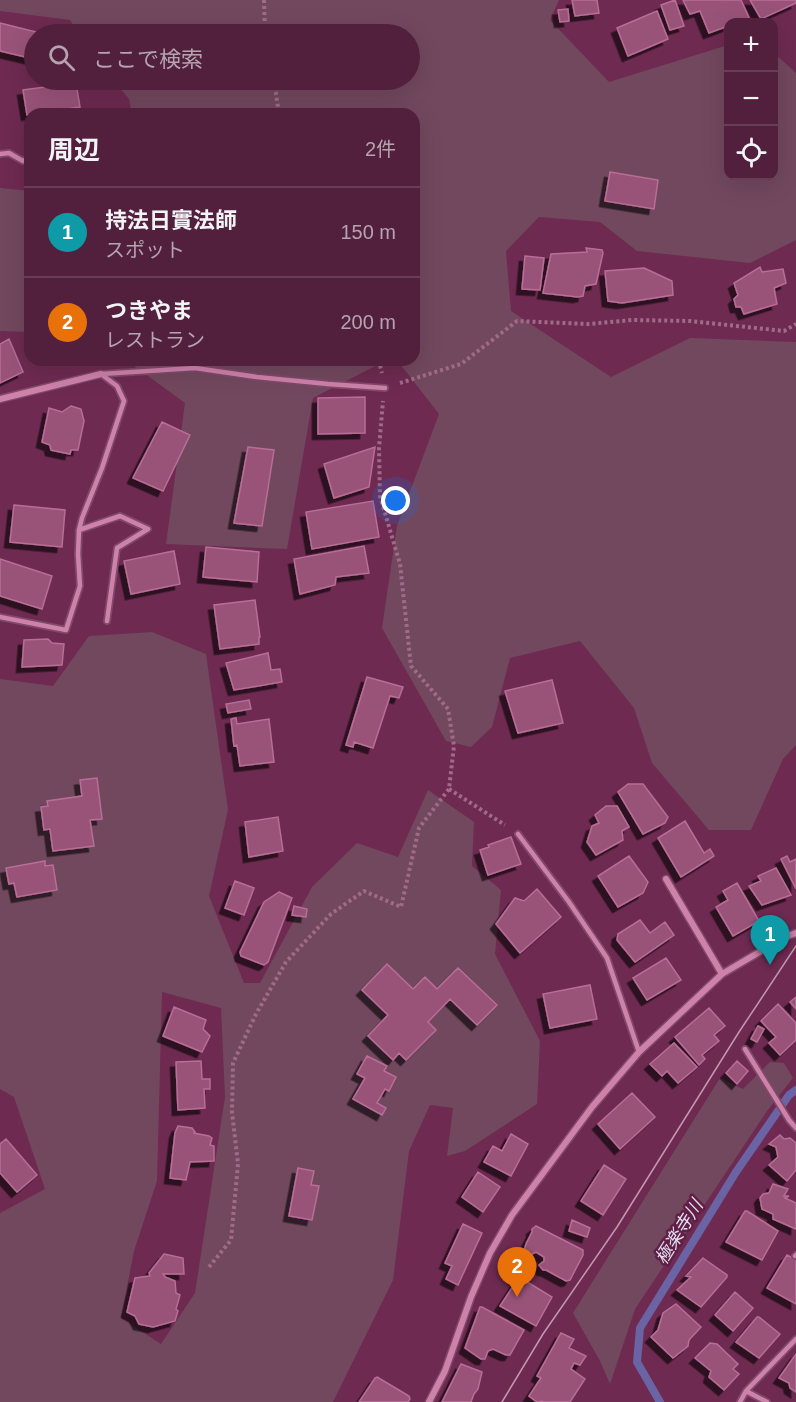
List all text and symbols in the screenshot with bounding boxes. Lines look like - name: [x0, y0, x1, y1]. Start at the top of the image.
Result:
- map controls: [724, 18, 778, 180]
- button: +: [724, 18, 778, 72]
- search box: [24, 24, 420, 90]
- icon: search: [45, 41, 78, 74]
- text: ここで検索: [93, 47, 203, 72]
- button: −: [724, 72, 778, 126]
- button: locate: [724, 126, 778, 180]
- text: 周辺: [48, 135, 100, 165]
- text: 2件: [365, 138, 396, 160]
- text: 持法日實法師: [105, 208, 237, 233]
- text: 1: [62, 221, 73, 243]
- text: 150 m: [340, 221, 396, 243]
- text: スポット: [105, 239, 185, 261]
- text: つきやま: [105, 298, 193, 323]
- text: 2: [62, 311, 73, 333]
- text: 200 m: [340, 311, 396, 333]
- text: レストラン: [105, 329, 205, 351]
- your location: [381, 486, 410, 515]
- pin: 1: [750, 916, 790, 965]
- water label: 極楽寺川: [651, 1194, 708, 1268]
- pin: 2: [498, 1248, 536, 1297]

